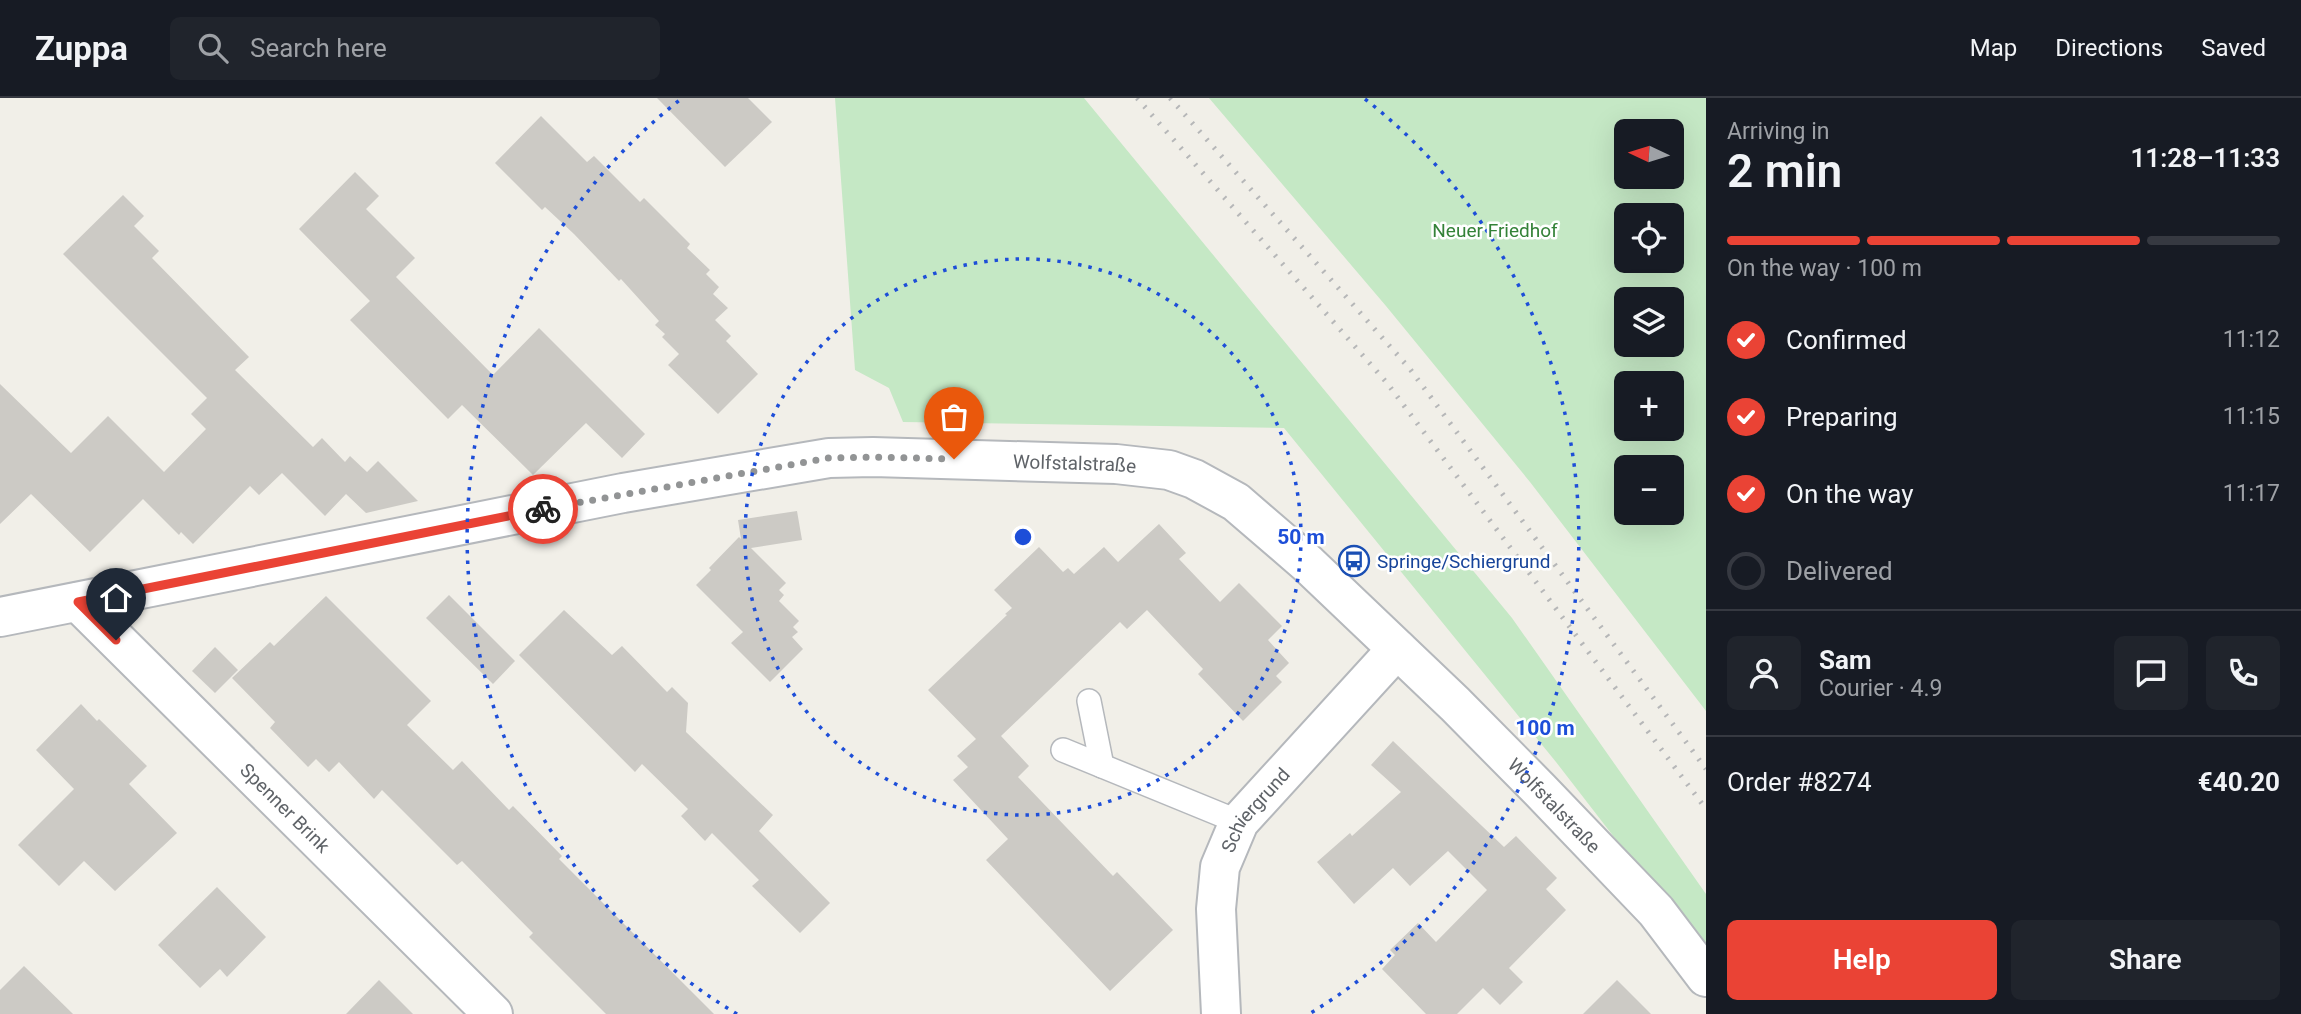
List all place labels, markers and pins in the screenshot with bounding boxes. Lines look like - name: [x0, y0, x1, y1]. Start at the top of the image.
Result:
- pin: [924, 387, 984, 459]
- centre of rings: [1011, 525, 1035, 549]
- bus stop icon: Springe/Schiergrund: [1337, 544, 1371, 578]
- place label: Springe/Schiergrund: [1377, 550, 1551, 573]
- pin: [86, 568, 146, 640]

